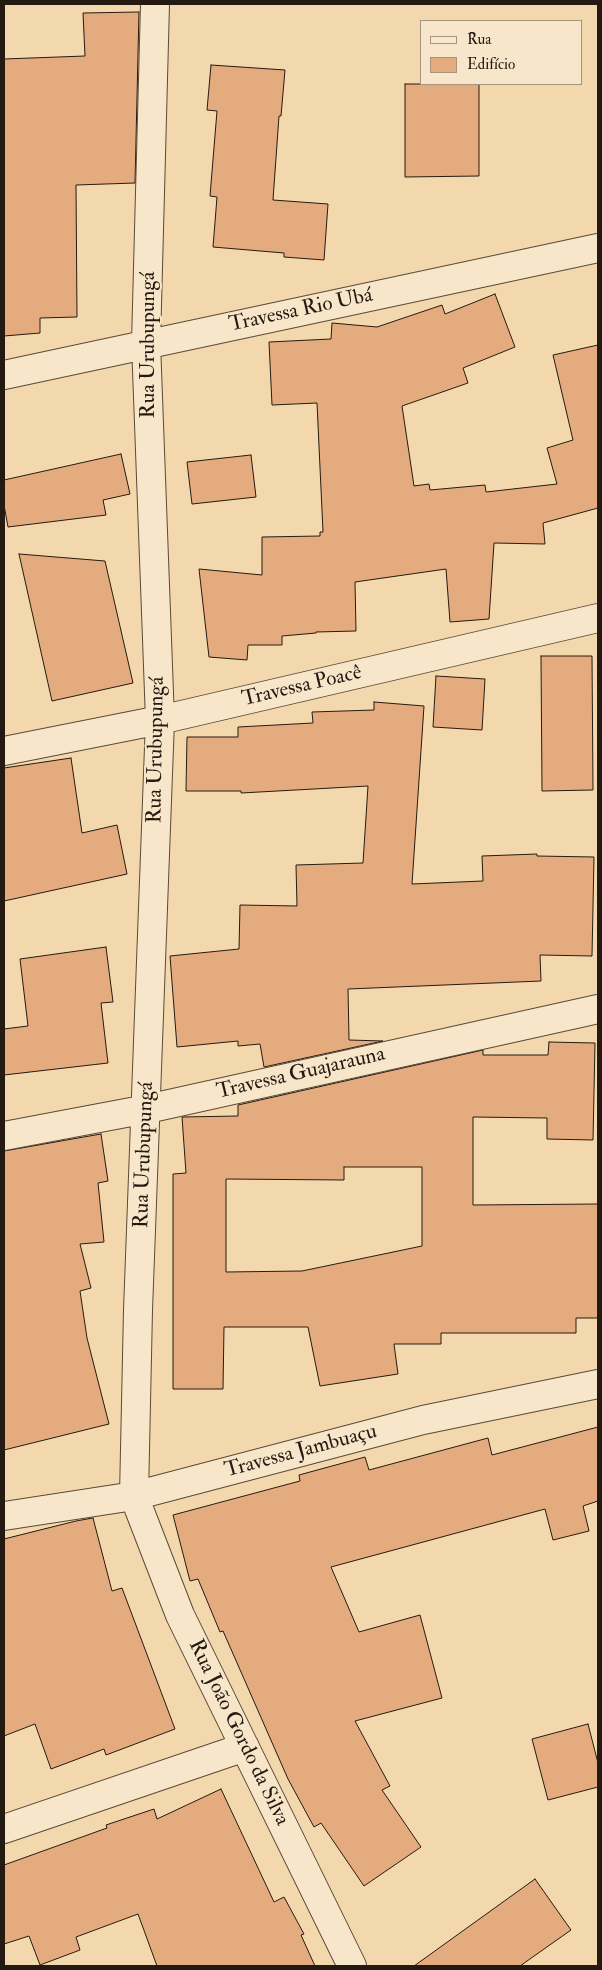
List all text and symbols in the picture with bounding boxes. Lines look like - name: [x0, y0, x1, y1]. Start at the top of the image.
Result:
- legend: [420, 20, 582, 85]
- text: Rua: [467, 30, 492, 49]
- text: Edifício: [467, 55, 515, 74]
- street label: Rua Urubupungá: [136, 272, 162, 418]
- street label: Travessa Rio Ubá: [227, 283, 375, 339]
- street label: Travessa Poacê: [240, 661, 364, 713]
- street label: Rua Urubupungá: [143, 676, 171, 824]
- street label: Travessa Guajarauna: [214, 1042, 388, 1106]
- street label: Rua Urubupungá: [130, 1081, 160, 1229]
- street label: Travessa Jambuaçu: [222, 1420, 380, 1484]
- street label: Rua João Gordo da Silva: [182, 1636, 294, 1830]

